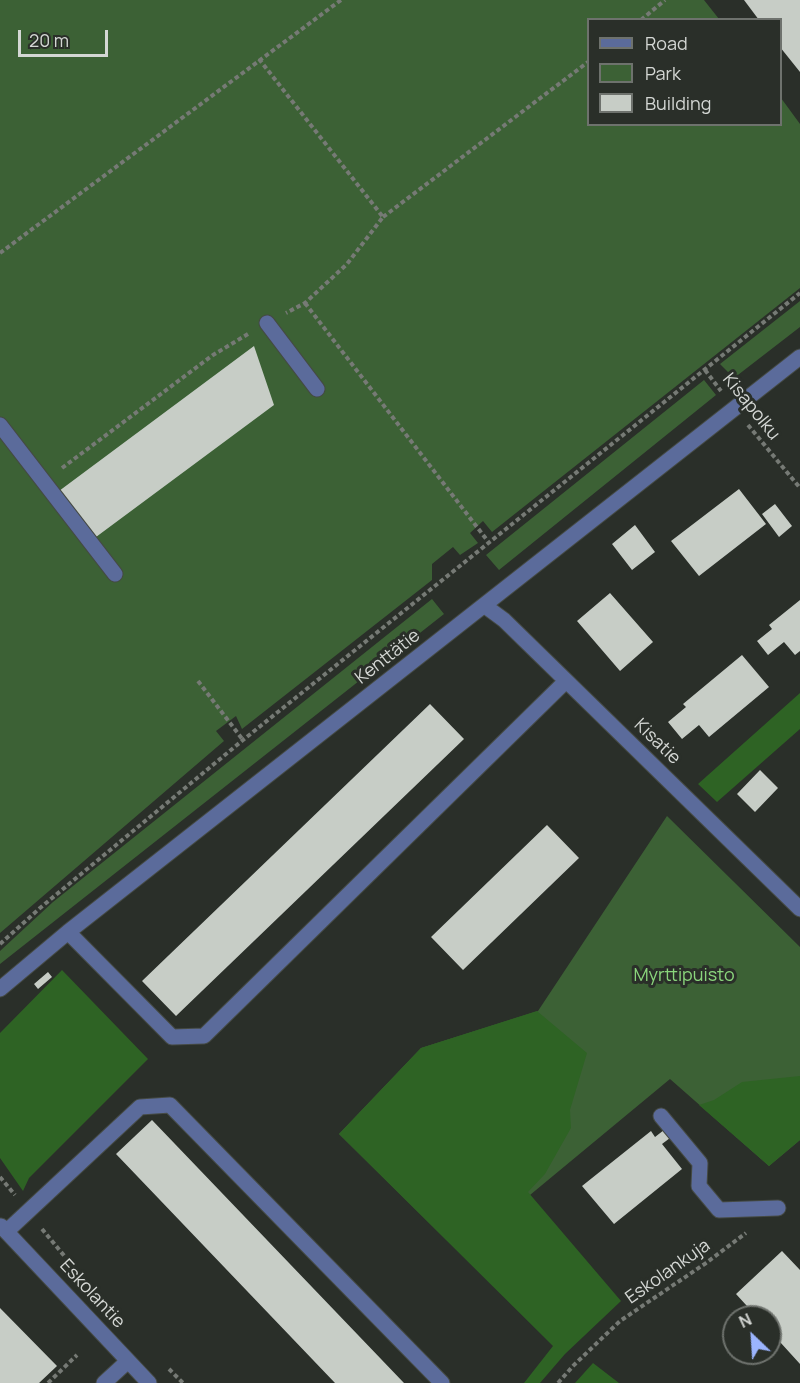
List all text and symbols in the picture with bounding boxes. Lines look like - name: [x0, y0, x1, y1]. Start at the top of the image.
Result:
- scale bar: [21, 18, 111, 56]
- legend: [587, 18, 782, 126]
- text: 20 m: [29, 28, 69, 52]
- text: Road: [645, 31, 688, 55]
- text: Park: [645, 61, 681, 85]
- text: Building: [645, 91, 711, 115]
- street label: Kisapolku: [718, 369, 784, 445]
- street label: Kenttätie: [351, 625, 425, 689]
- street label: Kisatie: [629, 715, 685, 769]
- park label: Myrttipuisto: [633, 965, 735, 987]
- street label: Eskolankuja: [622, 1235, 714, 1309]
- street label: Eskolantie: [55, 1255, 129, 1333]
- north arrow: [722, 1305, 782, 1365]
- text: N: [735, 1308, 755, 1333]

